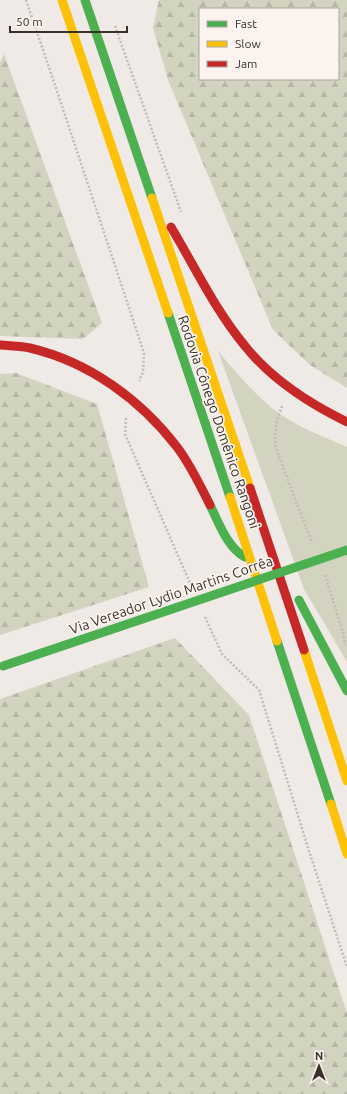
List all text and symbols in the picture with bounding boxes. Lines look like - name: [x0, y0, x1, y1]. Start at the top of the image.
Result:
- scale bar: [10, 8, 127, 34]
- legend: [199, 8, 339, 80]
- text: 50 m: [16, 15, 43, 28]
- text: Fast: [235, 17, 257, 30]
- text: Slow: [235, 37, 261, 50]
- text: Jam: [235, 57, 257, 70]
- street label: Rodovia Cônego Domênico Rangoni: [175, 313, 263, 531]
- street label: Via Vereador Lydio Martins Corrêa: [67, 553, 275, 637]
- north arrow: [299, 1046, 339, 1086]
- text: N: [315, 1050, 323, 1062]

